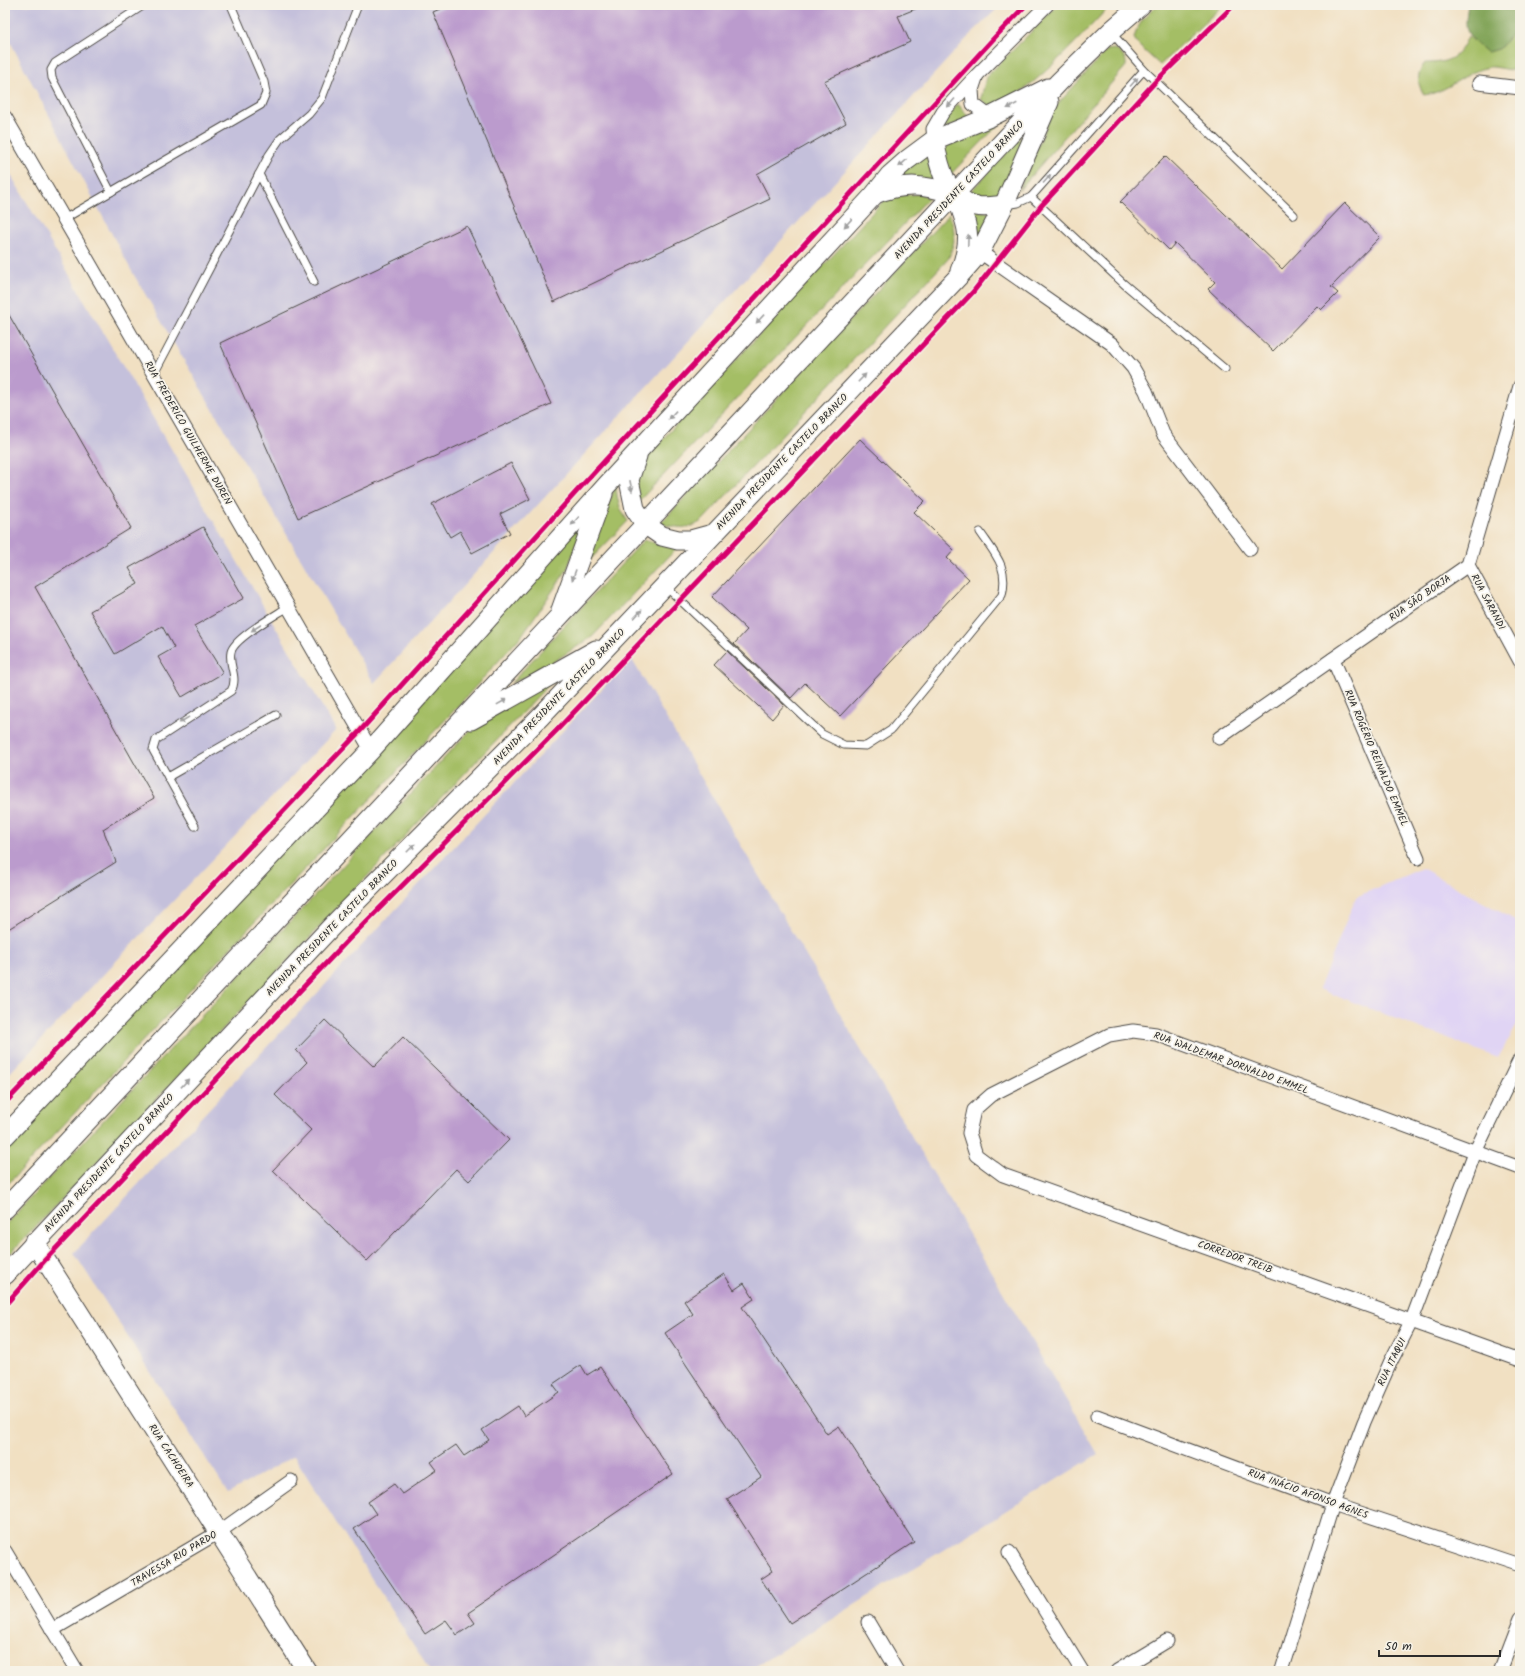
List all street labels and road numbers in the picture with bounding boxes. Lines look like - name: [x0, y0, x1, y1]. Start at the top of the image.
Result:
- street label: AVENIDA PRESIDENTE CASTELO BRANCO: [890, 117, 1028, 263]
- street label: RUA FREDERICO GUILHERME DUREN: [140, 358, 236, 508]
- street label: AVENIDA PRESIDENTE CASTELO BRANCO: [712, 390, 852, 534]
- street label: RUA SÃO BORJA: [1386, 571, 1454, 625]
- street label: RUA SARANDI: [1466, 571, 1510, 633]
- street label: AVENIDA PRESIDENTE CASTELO BRANCO: [489, 625, 629, 769]
- street label: RUA ROGÉRIO REINALDO EMMEL: [1340, 687, 1412, 829]
- street label: AVENIDA PRESIDENTE CASTELO BRANCO: [262, 856, 402, 1000]
- street label: RUA WALDEMAR DORNALDO EMMEL: [1151, 1027, 1311, 1099]
- street label: AVENIDA PRESIDENTE CASTELO BRANCO: [40, 1090, 178, 1236]
- street label: CORREDOR TREIB: [1195, 1236, 1275, 1278]
- street label: RUA ITAQUI: [1373, 1335, 1411, 1389]
- street label: RUA CACHOEIRA: [144, 1421, 198, 1491]
- street label: RUA INÁCIO AFONSO AGNES: [1246, 1465, 1371, 1523]
- street label: TRAVESSA RIO PARDO: [128, 1527, 220, 1591]

